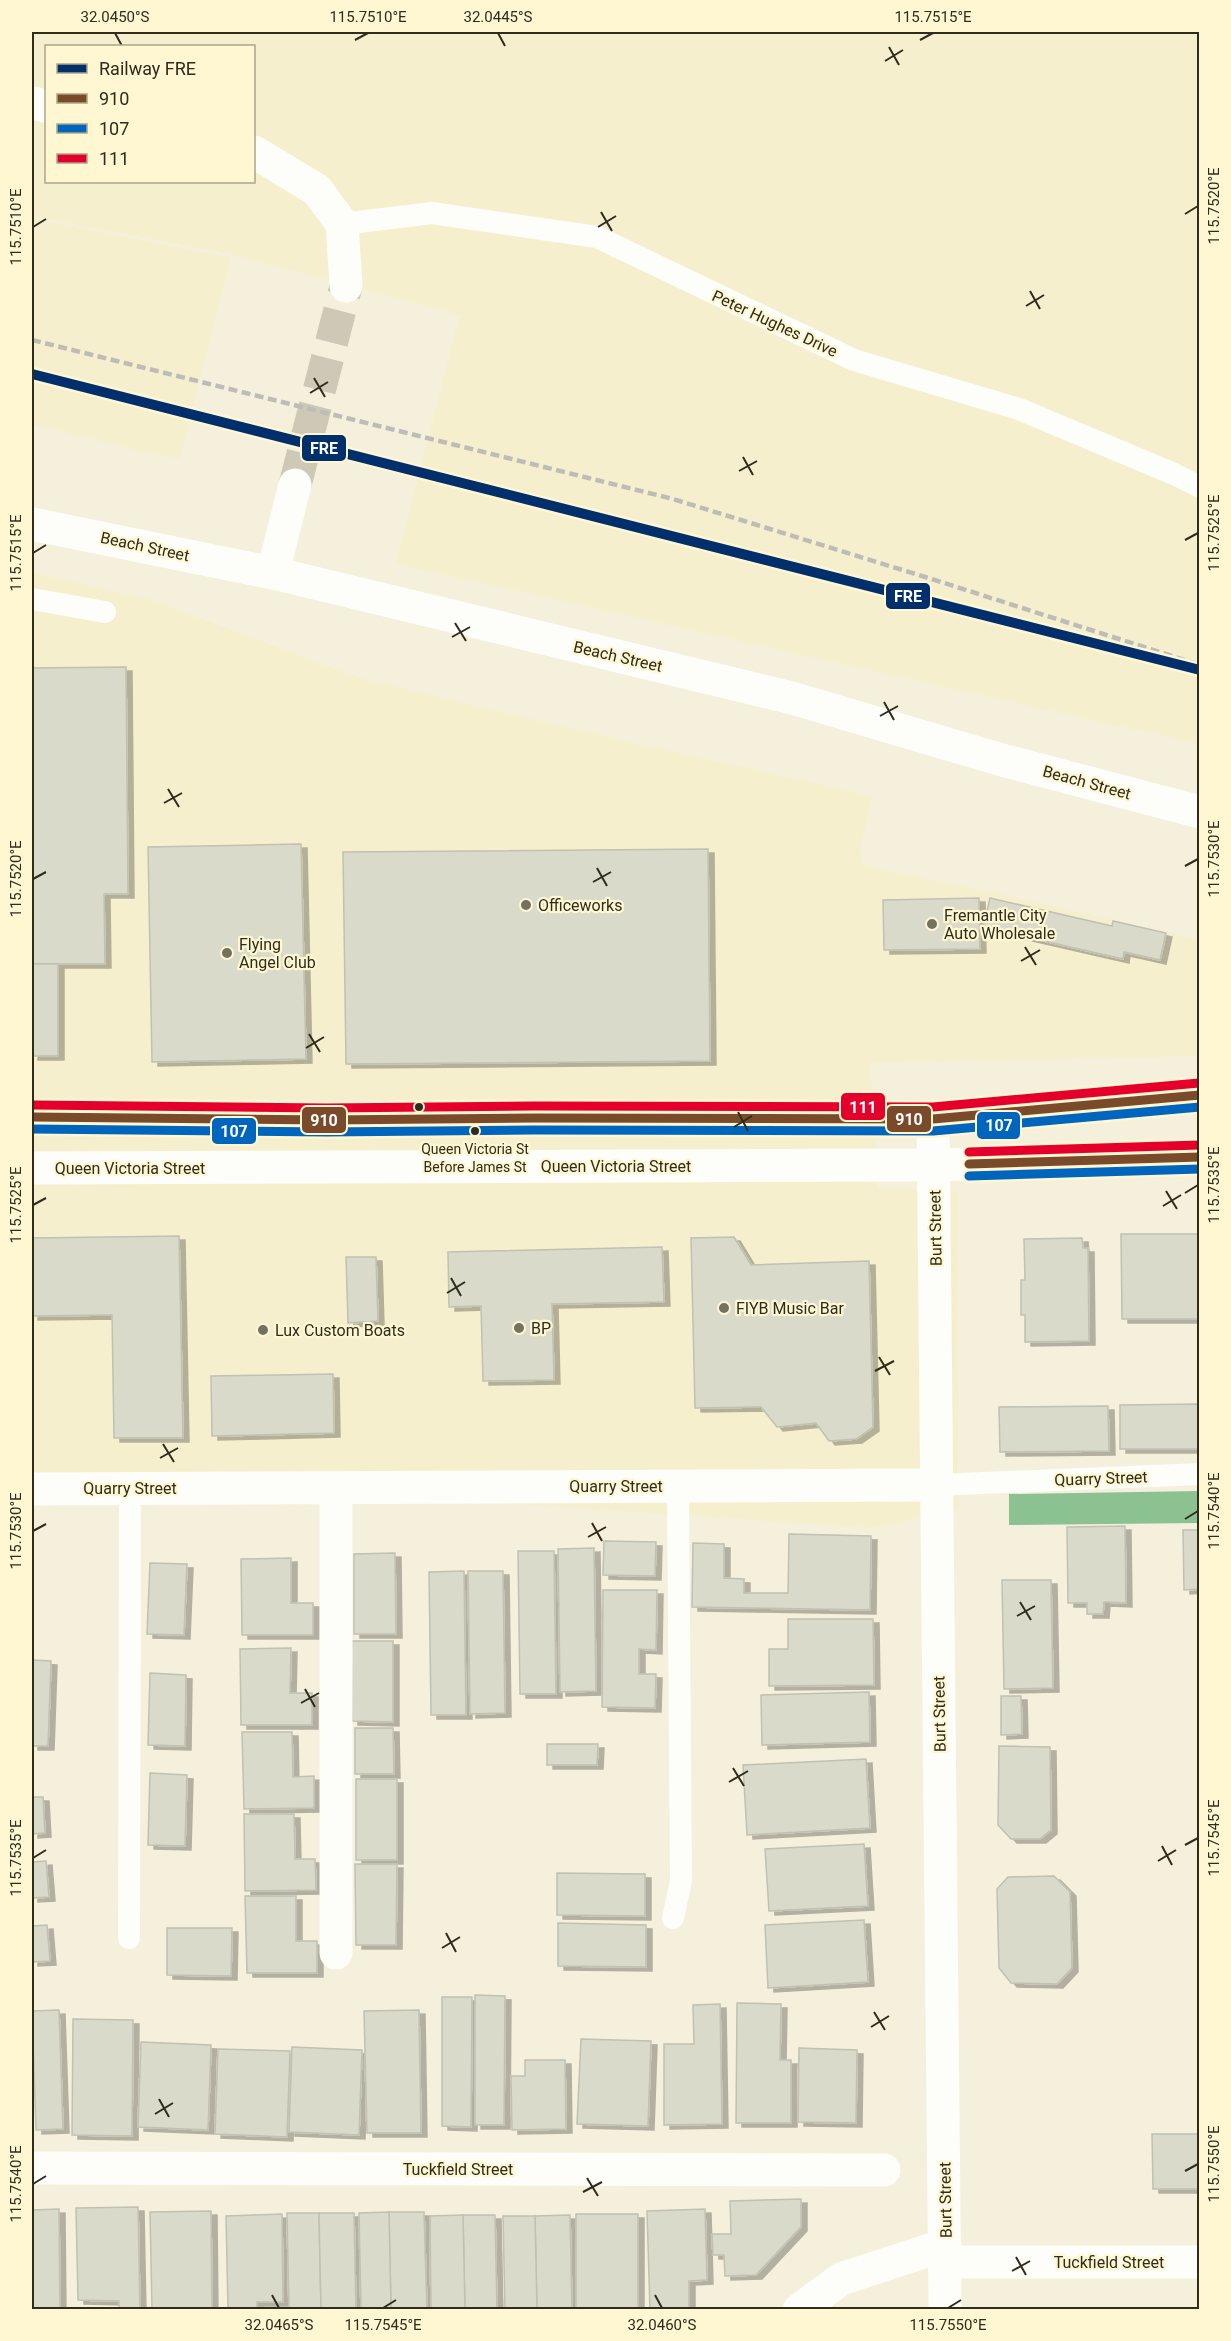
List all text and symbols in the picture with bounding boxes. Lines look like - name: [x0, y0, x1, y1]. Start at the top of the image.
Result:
- text: 32.0450°S: [80, 8, 150, 26]
- text: 115.7510°E: [329, 8, 407, 26]
- text: 32.0445°S: [463, 8, 533, 26]
- text: 115.7515°E: [894, 8, 972, 26]
- legend: [45, 45, 255, 183]
- text: Railway FRE: [99, 58, 196, 79]
- text: 910: [99, 88, 129, 109]
- text: 107: [99, 118, 129, 139]
- text: 111: [99, 148, 129, 169]
- text: 115.7520°E: [1205, 167, 1223, 245]
- text: 115.7510°E: [7, 188, 25, 266]
- street label: Peter Hughes Drive: [709, 286, 841, 361]
- line badge: FRE: [301, 434, 347, 462]
- text: FRE: [310, 439, 338, 458]
- text: 115.7525°E: [1205, 494, 1223, 572]
- text: 115.7515°E: [7, 514, 25, 592]
- street label: Beach Street: [99, 528, 191, 565]
- line badge: FRE: [885, 582, 931, 610]
- text: FRE: [894, 587, 922, 606]
- street label: Beach Street: [572, 637, 664, 676]
- street label: Beach Street: [1041, 762, 1133, 803]
- text: 115.7530°E: [1205, 820, 1223, 898]
- text: 115.7520°E: [7, 840, 25, 918]
- place label: Officeworks: [538, 896, 622, 915]
- marker: Officeworks: [519, 898, 533, 912]
- place label: Fremantle City Auto Wholesale: [944, 906, 1055, 943]
- marker: Fremantle City Auto Wholesale: [925, 917, 939, 931]
- place label: Flying Angel Club: [239, 935, 316, 972]
- marker: Flying Angel Club: [220, 946, 234, 960]
- line badge: 111: [840, 1092, 886, 1121]
- text: 111: [849, 1098, 877, 1117]
- unlabelled marker: [413, 1101, 425, 1113]
- line badge: 910: [886, 1105, 932, 1133]
- line badge: 910: [301, 1106, 347, 1134]
- text: 910: [895, 1110, 923, 1129]
- text: 910: [310, 1111, 338, 1130]
- line badge: 107: [976, 1111, 1021, 1140]
- text: 107: [985, 1116, 1013, 1135]
- line badge: 107: [211, 1117, 257, 1145]
- text: 107: [220, 1122, 248, 1141]
- marker: Queen Victoria St Before James St: [469, 1125, 481, 1137]
- place label: Queen Victoria St Before James St: [421, 1141, 529, 1175]
- text: 115.7535°E: [1205, 1146, 1223, 1224]
- street label: Queen Victoria Street: [541, 1157, 691, 1176]
- street label: Queen Victoria Street: [55, 1159, 205, 1178]
- text: 115.7525°E: [7, 1166, 25, 1244]
- street label: Burt Street: [925, 1190, 946, 1266]
- place label: FIYB Music Bar: [736, 1299, 844, 1318]
- marker: FIYB Music Bar: [717, 1301, 731, 1315]
- place label: BP: [531, 1319, 551, 1338]
- place label: Lux Custom Boats: [275, 1321, 405, 1340]
- marker: BP: [512, 1321, 526, 1335]
- marker: Lux Custom Boats: [256, 1323, 270, 1337]
- street label: Quarry Street: [1054, 1467, 1148, 1490]
- text: 115.7540°E: [1205, 1472, 1223, 1550]
- street label: Quarry Street: [569, 1477, 663, 1496]
- street label: Quarry Street: [83, 1479, 177, 1498]
- text: 115.7530°E: [7, 1492, 25, 1570]
- street label: Burt Street: [929, 1676, 950, 1752]
- text: 115.7545°E: [1205, 1799, 1223, 1877]
- text: 115.7535°E: [7, 1819, 25, 1897]
- text: 115.7550°E: [1205, 2125, 1223, 2203]
- text: 115.7540°E: [7, 2145, 25, 2223]
- street label: Tuckfield Street: [403, 2160, 513, 2179]
- street label: Burt Street: [935, 2162, 956, 2238]
- street label: Tuckfield Street: [1054, 2253, 1164, 2272]
- text: 32.0465°S: [244, 2316, 314, 2334]
- text: 115.7545°E: [344, 2316, 422, 2334]
- text: 32.0460°S: [627, 2316, 697, 2334]
- text: 115.7550°E: [909, 2316, 987, 2334]

